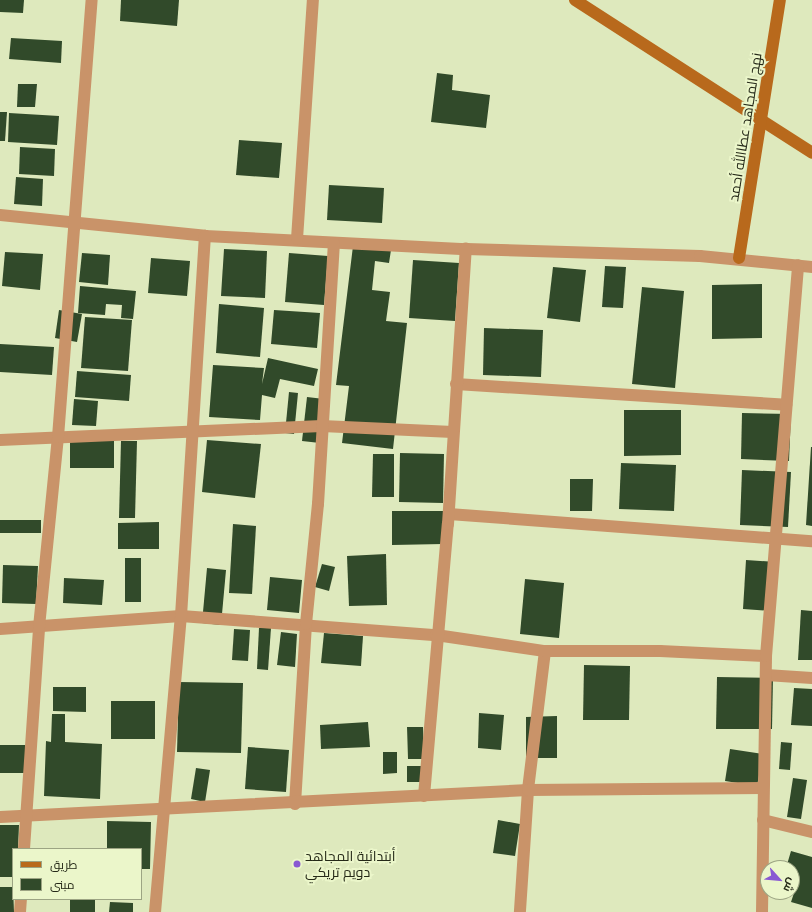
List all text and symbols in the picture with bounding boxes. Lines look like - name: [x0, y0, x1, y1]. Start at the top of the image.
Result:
- street label: نهج المجاهد عطاالله أحمد: [725, 51, 765, 203]
- legend: [12, 848, 142, 900]
- place label: أبتدائية المجاهد دويم تريكي: [305, 848, 396, 880]
- text: طريق: [50, 857, 77, 872]
- marker: أبتدائية المجاهد دويم تريكي: [292, 859, 302, 869]
- north arrow: [760, 860, 800, 900]
- text: ش: [781, 876, 799, 894]
- text: مبنى: [50, 877, 75, 892]

